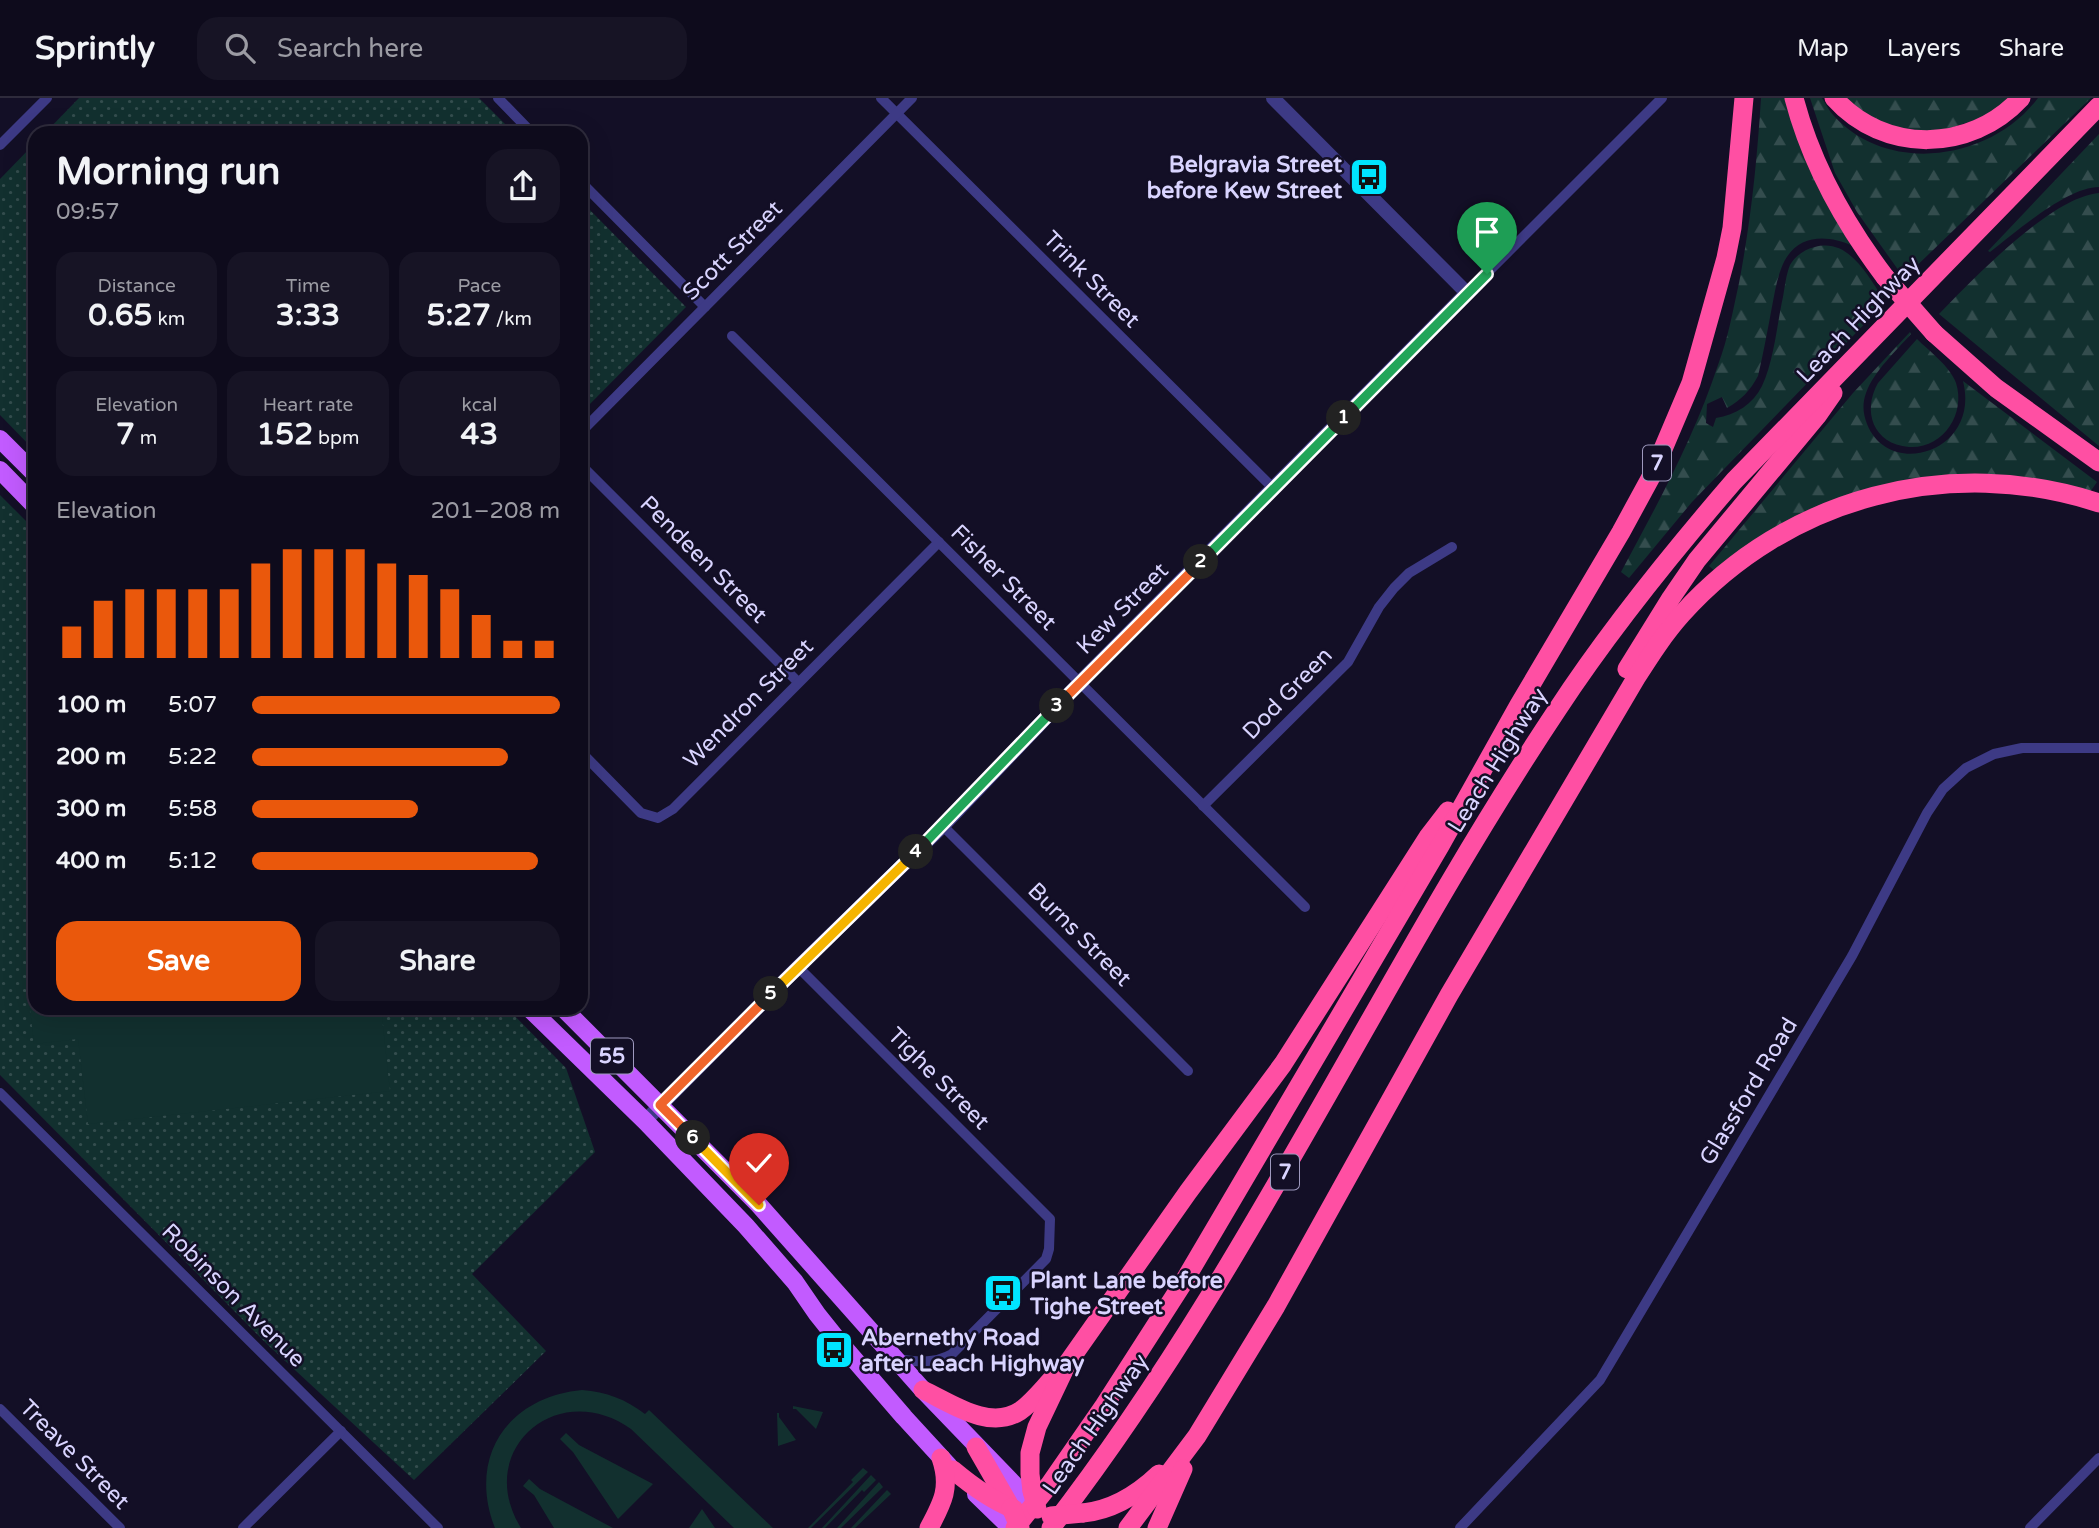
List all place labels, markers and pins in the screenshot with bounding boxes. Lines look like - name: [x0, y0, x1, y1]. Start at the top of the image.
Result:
- place label: Belgravia Street before Kew Street: [1147, 151, 1342, 205]
- bus stop icon: Belgravia Street before Kew Street: [1348, 156, 1390, 198]
- pin: [1457, 202, 1517, 274]
- pin: 1: [1326, 400, 1362, 436]
- pin: 2: [1184, 545, 1218, 580]
- pin: 3: [1040, 688, 1074, 724]
- pin: 4: [898, 834, 934, 870]
- pin: 5: [754, 976, 788, 1012]
- pin: 6: [676, 1121, 710, 1156]
- pin: [729, 1133, 789, 1205]
- place label: Plant Lane before Tighe Street: [1029, 1267, 1223, 1321]
- bus stop icon: Plant Lane before Tighe Street: [982, 1272, 1024, 1314]
- place label: Abernethy Road after Leach Highway: [861, 1324, 1085, 1378]
- bus stop icon: Abernethy Road after Leach Highway: [813, 1329, 855, 1371]

